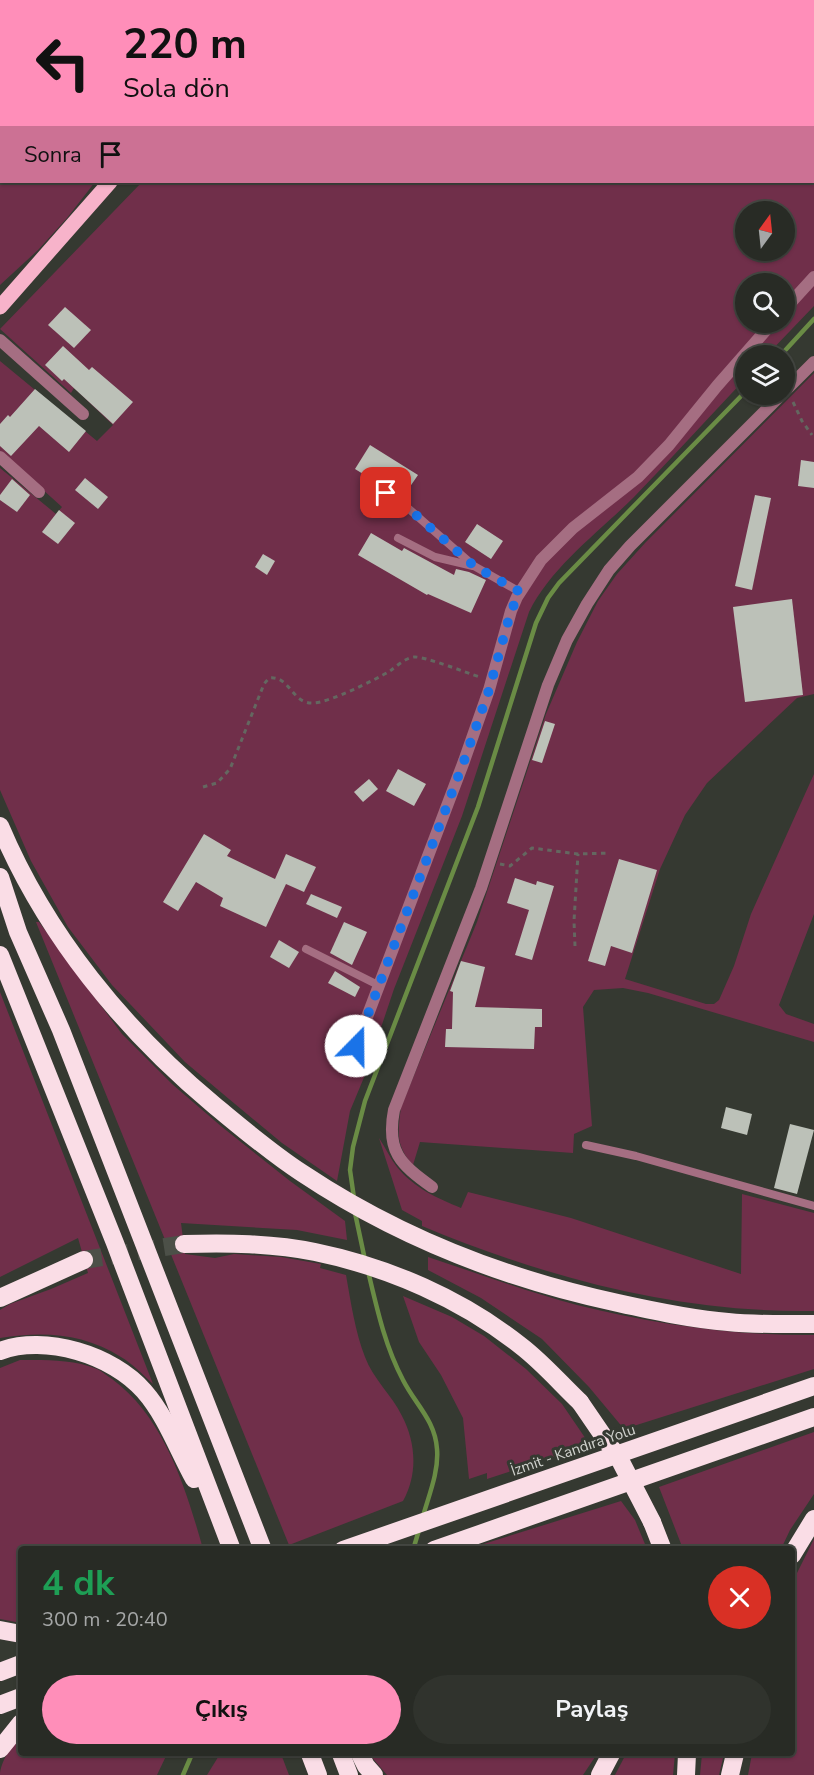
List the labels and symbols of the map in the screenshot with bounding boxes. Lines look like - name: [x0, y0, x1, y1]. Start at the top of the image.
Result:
- north arrow: [735, 201, 795, 261]
- pin: [360, 467, 411, 518]
- position arrow: [324, 1014, 388, 1078]
- street label: İzmit - Kandıra Yolu: [508, 1419, 638, 1481]

